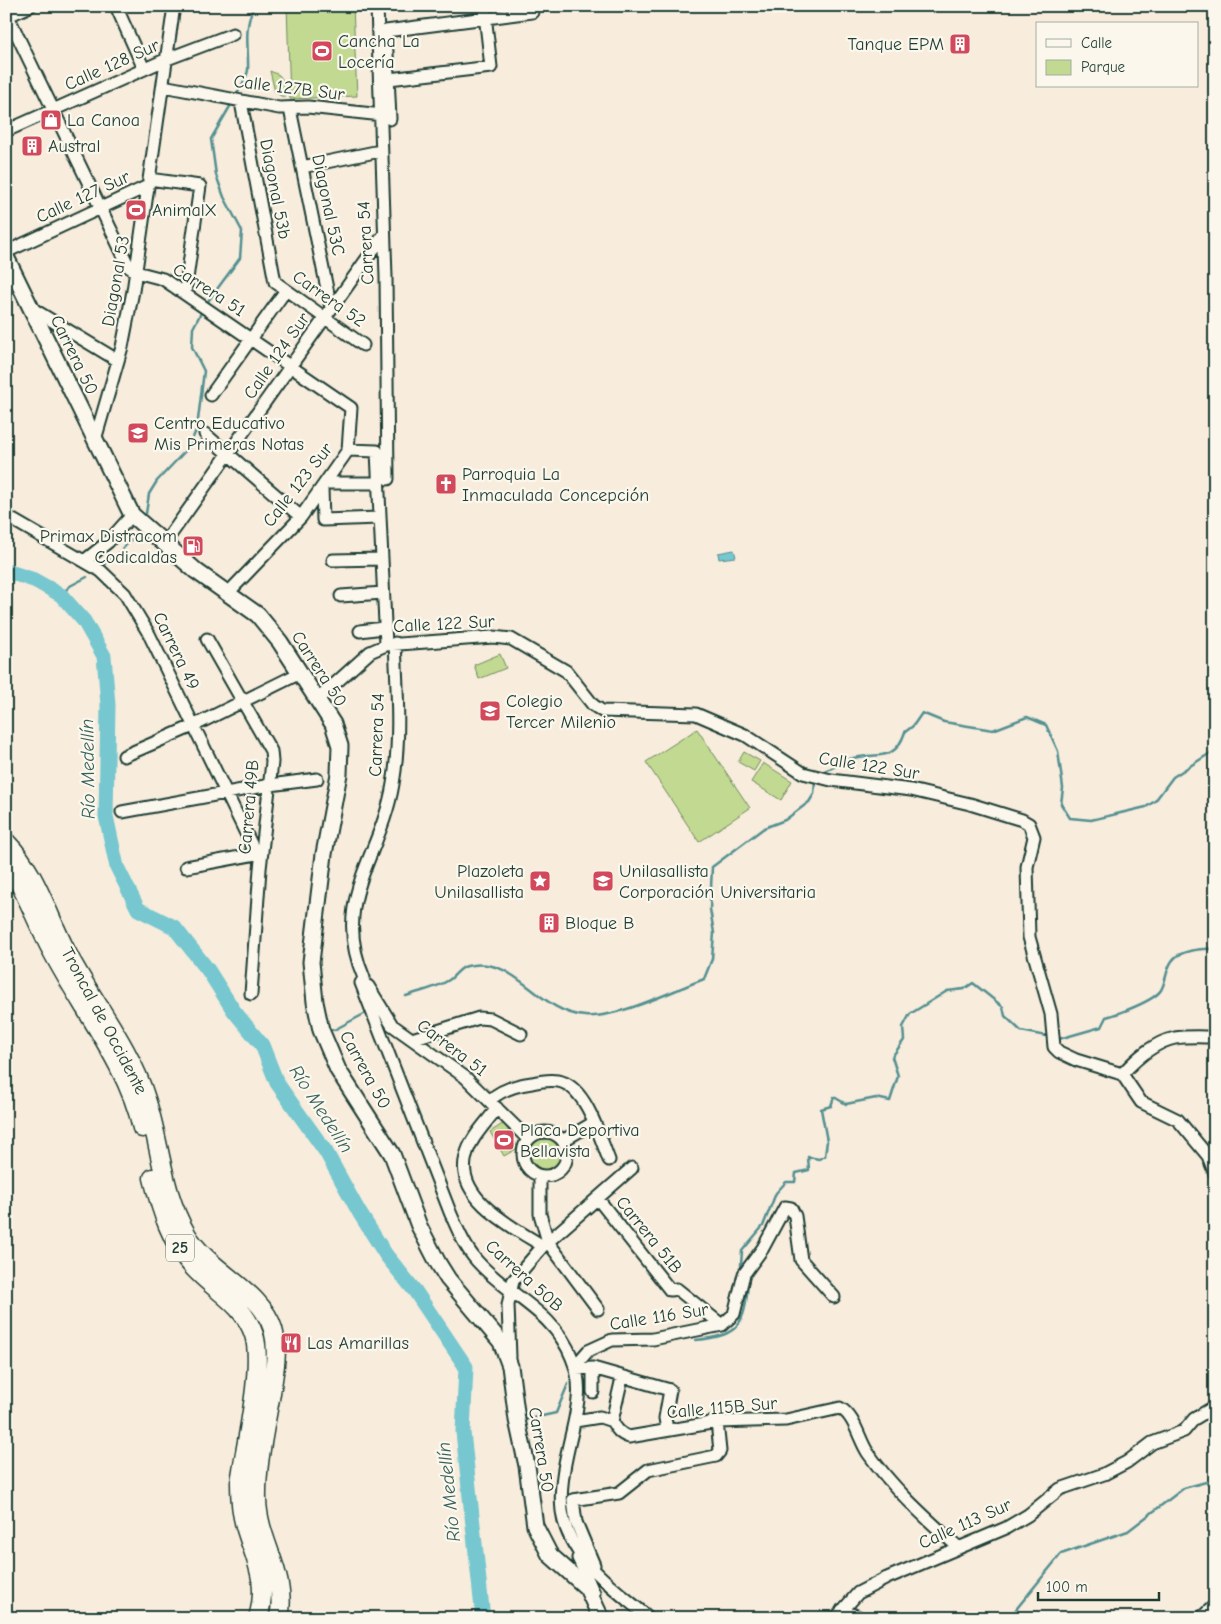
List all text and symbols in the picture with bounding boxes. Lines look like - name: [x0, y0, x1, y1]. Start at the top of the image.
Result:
- legend: [1036, 22, 1198, 88]
- place label: Cancha La Locería: [338, 31, 420, 73]
- building icon: Tanque EPM: [948, 32, 972, 56]
- street label: Calle 128 Sur: [61, 34, 163, 95]
- place label: Tanque EPM: [848, 34, 944, 55]
- text: Calle: [1081, 34, 1113, 52]
- sports icon: Cancha La Locería: [310, 39, 334, 63]
- text: Parque: [1081, 58, 1126, 76]
- street label: Calle 127B Sur: [232, 71, 347, 105]
- shop icon: La Canoa: [39, 108, 63, 132]
- place label: La Canoa: [67, 110, 140, 131]
- building icon: Austral: [20, 134, 44, 158]
- place label: Austral: [48, 136, 100, 157]
- street label: Diagonal 53b: [255, 137, 295, 241]
- street label: Diagonal 53C: [307, 153, 349, 257]
- street label: Calle 127 Sur: [33, 166, 134, 228]
- sports icon: AnimalX: [124, 198, 148, 222]
- place label: AnimalX: [152, 200, 217, 221]
- street label: Carrera 54: [353, 201, 379, 285]
- street label: Diagonal 53: [98, 234, 134, 328]
- street label: Carrera 51: [169, 259, 249, 321]
- street label: Carrera 52: [288, 266, 370, 332]
- street label: Calle 124 Sur: [240, 308, 315, 403]
- street label: Carrera 50: [46, 312, 102, 398]
- place label: Centro Educativo Mis Primeras Notas: [154, 413, 304, 455]
- school or university icon: Centro Educativo Mis Primeras Notas: [126, 421, 150, 445]
- street label: Calle 123 Sur: [259, 438, 338, 531]
- place label: Parroquia La Inmaculada Concepción: [462, 464, 649, 506]
- church icon: Parroquia La Inmaculada Concepción: [434, 472, 458, 496]
- place label: Primax Distracom Codicaldas: [40, 526, 177, 568]
- fuel station icon: Primax Distracom Codicaldas: [181, 534, 205, 558]
- street label: Carrera 49: [148, 609, 204, 693]
- street label: Calle 122 Sur: [393, 611, 496, 637]
- street label: Carrera 50: [287, 627, 351, 711]
- place label: Colegio Tercer Milenio: [506, 691, 616, 733]
- street label: Carrera 54: [365, 693, 389, 777]
- school or university icon: Colegio Tercer Milenio: [478, 699, 502, 723]
- water label: Río Medellín: [76, 719, 100, 819]
- street label: Calle 122 Sur: [817, 748, 922, 784]
- street label: Carrera 49B: [234, 759, 264, 855]
- place label: Plazoleta Unilasallista: [434, 861, 524, 903]
- place label: Unilasallista Corporación Universitaria: [619, 861, 816, 903]
- place icon: Plazoleta Unilasallista: [528, 869, 552, 893]
- school or university icon: Unilasallista Corporación Universitaria: [591, 869, 615, 893]
- building icon: Bloque B: [537, 911, 561, 935]
- place label: Bloque B: [565, 913, 634, 934]
- street label: Troncal de Occidente: [56, 944, 152, 1098]
- street label: Carrera 51: [413, 1015, 491, 1081]
- street label: Carrera 50: [335, 1027, 395, 1113]
- water label: Río Medellín: [284, 1061, 358, 1157]
- place label: Placa Deportiva Bellavista: [520, 1120, 640, 1162]
- sports icon: Placa Deportiva Bellavista: [492, 1128, 516, 1152]
- street label: Carrera 51B: [611, 1192, 687, 1278]
- road number: 25: [166, 1234, 194, 1262]
- street label: Carrera 50B: [481, 1236, 567, 1316]
- street label: Calle 116 Sur: [608, 1299, 711, 1335]
- restaurant icon: Las Amarillas: [279, 1331, 303, 1355]
- place label: Las Amarillas: [307, 1333, 409, 1354]
- street label: Calle 115B Sur: [666, 1393, 779, 1423]
- street label: Carrera 50: [524, 1406, 558, 1494]
- water label: Río Medellín: [433, 1441, 465, 1543]
- street label: Calle 113 Sur: [916, 1494, 1015, 1554]
- scale bar: [1038, 1569, 1160, 1601]
- text: 100 m: [1046, 1578, 1088, 1596]

